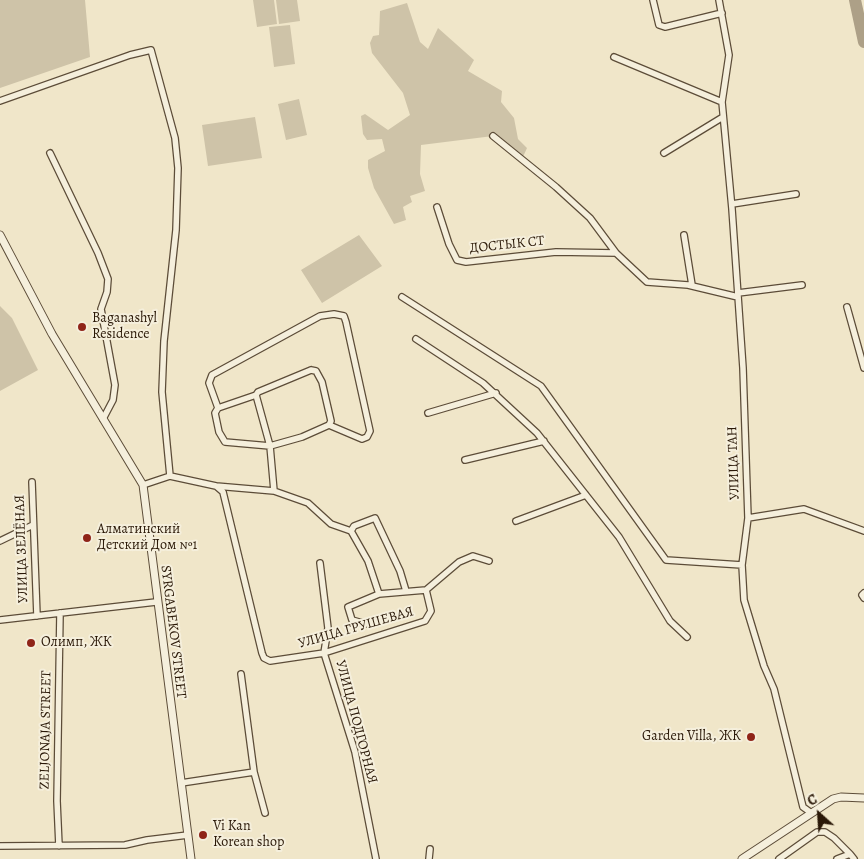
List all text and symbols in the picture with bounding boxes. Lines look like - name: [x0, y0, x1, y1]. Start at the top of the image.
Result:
- street label: ДОСТЫК СТ: [469, 233, 545, 257]
- place label: Baganashyl Residence: [92, 311, 157, 344]
- marker: Baganashyl Residence: [76, 321, 88, 333]
- street label: УЛИЦА ТАН: [724, 426, 744, 500]
- street label: УЛИЦА ЗЕЛЁНАЯ: [12, 495, 32, 603]
- place label: Алматинский Детский Дом №1: [97, 522, 197, 554]
- marker: Алматинский Детский Дом №1: [81, 532, 93, 544]
- street label: SYRGABEKOV STREET: [156, 564, 190, 700]
- street label: УЛИЦА ГРУШЕВАЯ: [296, 604, 416, 652]
- place label: Олимп, ЖК: [41, 635, 112, 651]
- marker: Олимп, ЖК: [25, 637, 37, 649]
- street label: УЛИЦА ПОДГОРНАЯ: [331, 658, 381, 786]
- street label: ZELJONAJA STREET: [37, 670, 55, 790]
- place label: Garden Villa, ЖК: [642, 729, 741, 745]
- marker: Garden Villa, ЖК: [745, 731, 757, 743]
- north arrow: [794, 789, 844, 839]
- text: С: [804, 790, 820, 810]
- place label: Vi Kan Korean shop: [213, 819, 284, 852]
- marker: Vi Kan Korean shop: [197, 829, 209, 841]

